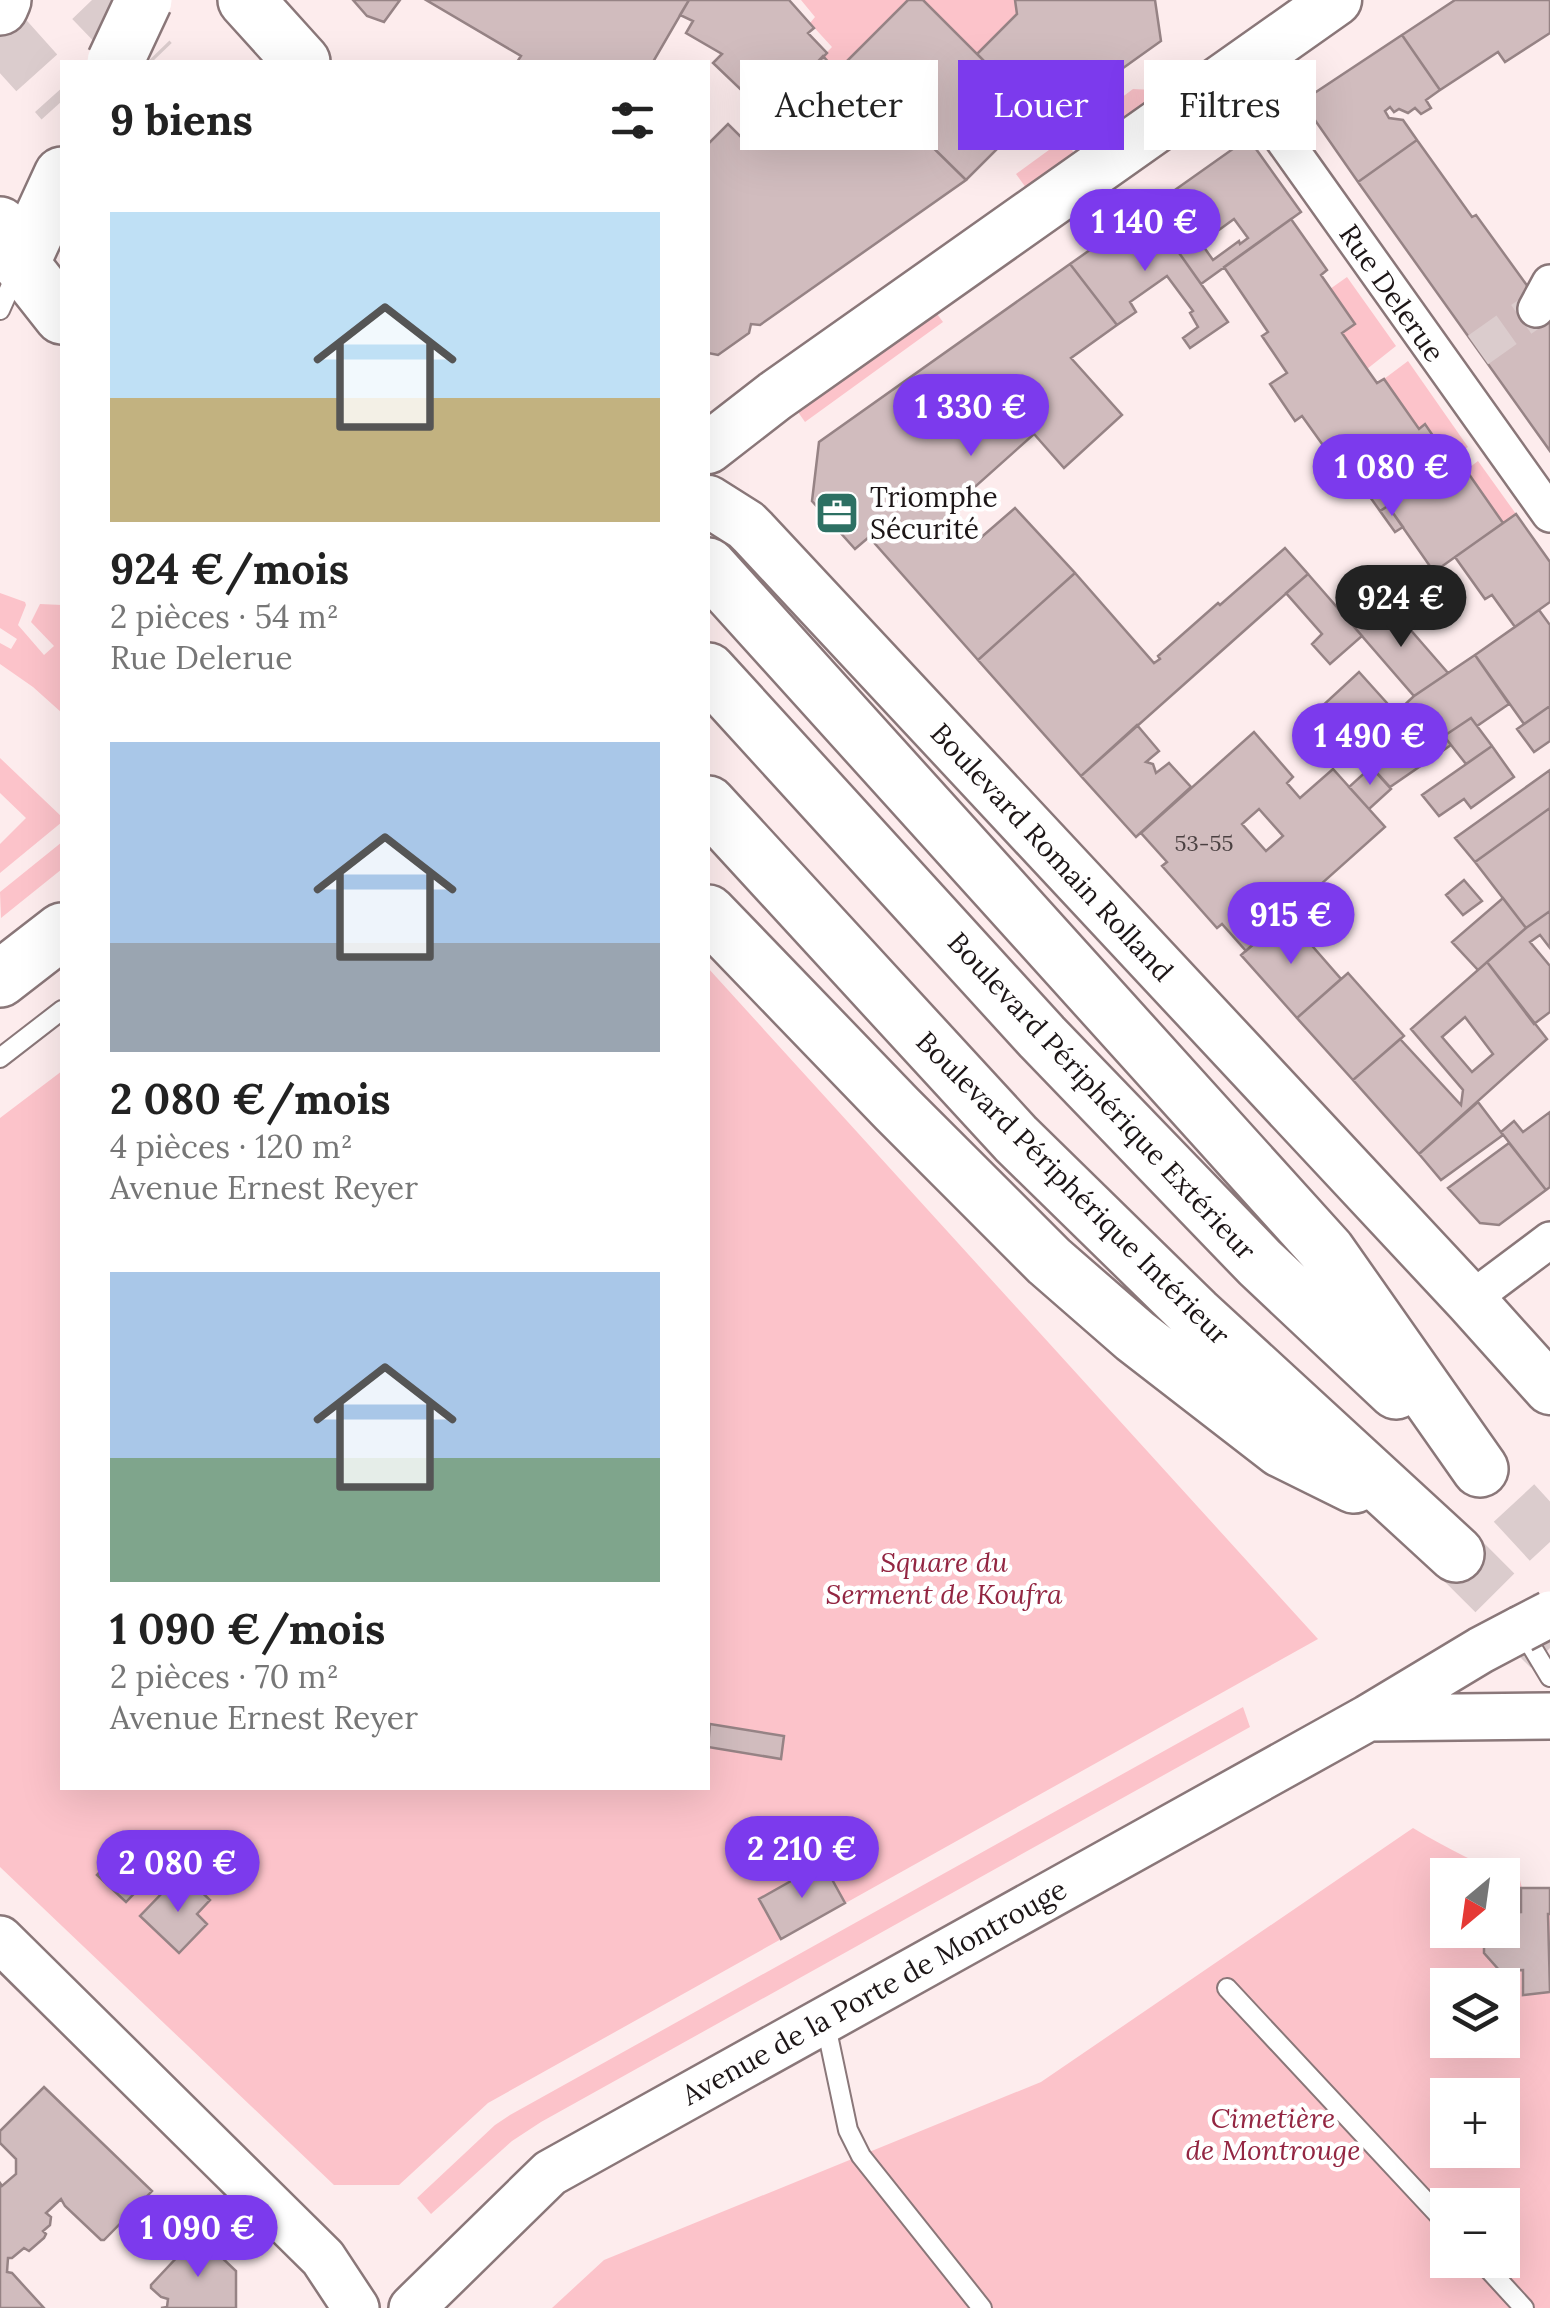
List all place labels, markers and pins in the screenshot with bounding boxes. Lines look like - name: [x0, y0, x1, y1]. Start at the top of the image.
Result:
- pin: 1 140 €: [1053, 189, 1237, 274]
- pin: 1 330 €: [879, 374, 1063, 459]
- pin: 1 080 €: [1300, 434, 1484, 519]
- place label: Triomphe Sécurité: [870, 479, 998, 547]
- office icon: Triomphe Sécurité: [814, 490, 860, 536]
- pin: 924 €: [1331, 565, 1471, 650]
- pin: 1 490 €: [1278, 703, 1462, 788]
- pin: 915 €: [1221, 882, 1361, 967]
- pin: 2 210 €: [710, 1816, 894, 1901]
- pin: 2 080 €: [86, 1830, 270, 1915]
- pin: 1 090 €: [106, 2195, 290, 2280]

